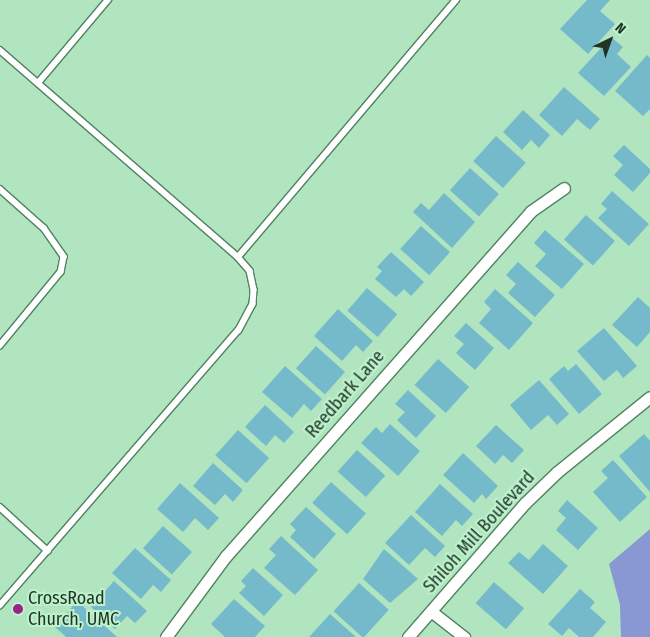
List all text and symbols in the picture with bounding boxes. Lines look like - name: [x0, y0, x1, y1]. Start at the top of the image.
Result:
- north arrow: [585, 15, 635, 65]
- text: N: [612, 19, 629, 38]
- street label: Reedbark Lane: [301, 346, 389, 442]
- street label: Shiloh Mill Boulevard: [419, 467, 539, 597]
- place label: CrossRoad Church, UMC: [28, 588, 119, 630]
- marker: CrossRoad Church, UMC: [12, 603, 24, 615]

